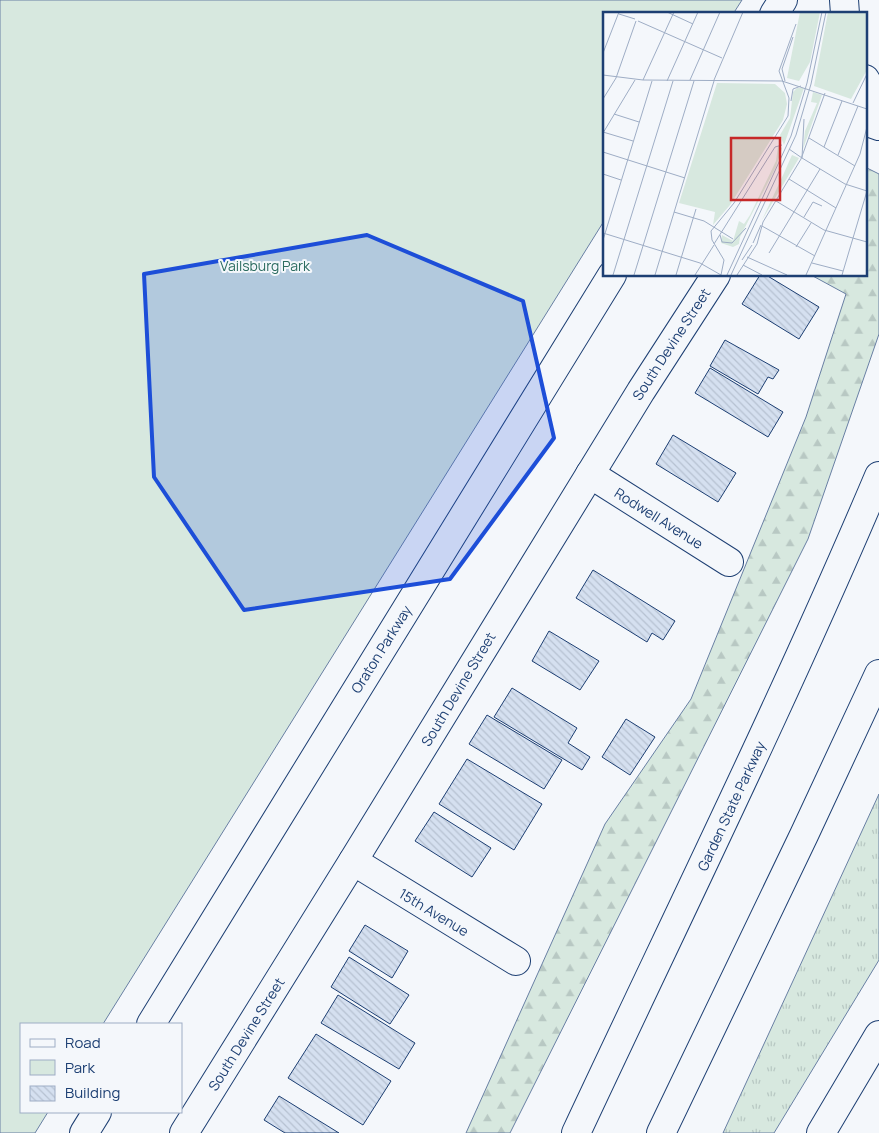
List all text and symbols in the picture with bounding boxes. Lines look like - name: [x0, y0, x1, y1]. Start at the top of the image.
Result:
- inset map: [603, 12, 866, 276]
- park label: Vailsburg Park: [220, 256, 311, 275]
- street label: South Devine Street: [628, 284, 715, 404]
- street label: Rodwell Avenue: [611, 483, 707, 553]
- street label: Oraton Parkway: [346, 601, 416, 697]
- street label: South Devine Street: [416, 628, 500, 750]
- street label: Garden State Parkway: [693, 737, 770, 874]
- street label: 15th Avenue: [396, 884, 472, 940]
- street label: South Devine Street: [203, 974, 289, 1094]
- legend: [20, 1023, 182, 1113]
- text: Road: [65, 1032, 101, 1053]
- text: Park: [65, 1057, 95, 1078]
- text: Building: [65, 1082, 120, 1103]

